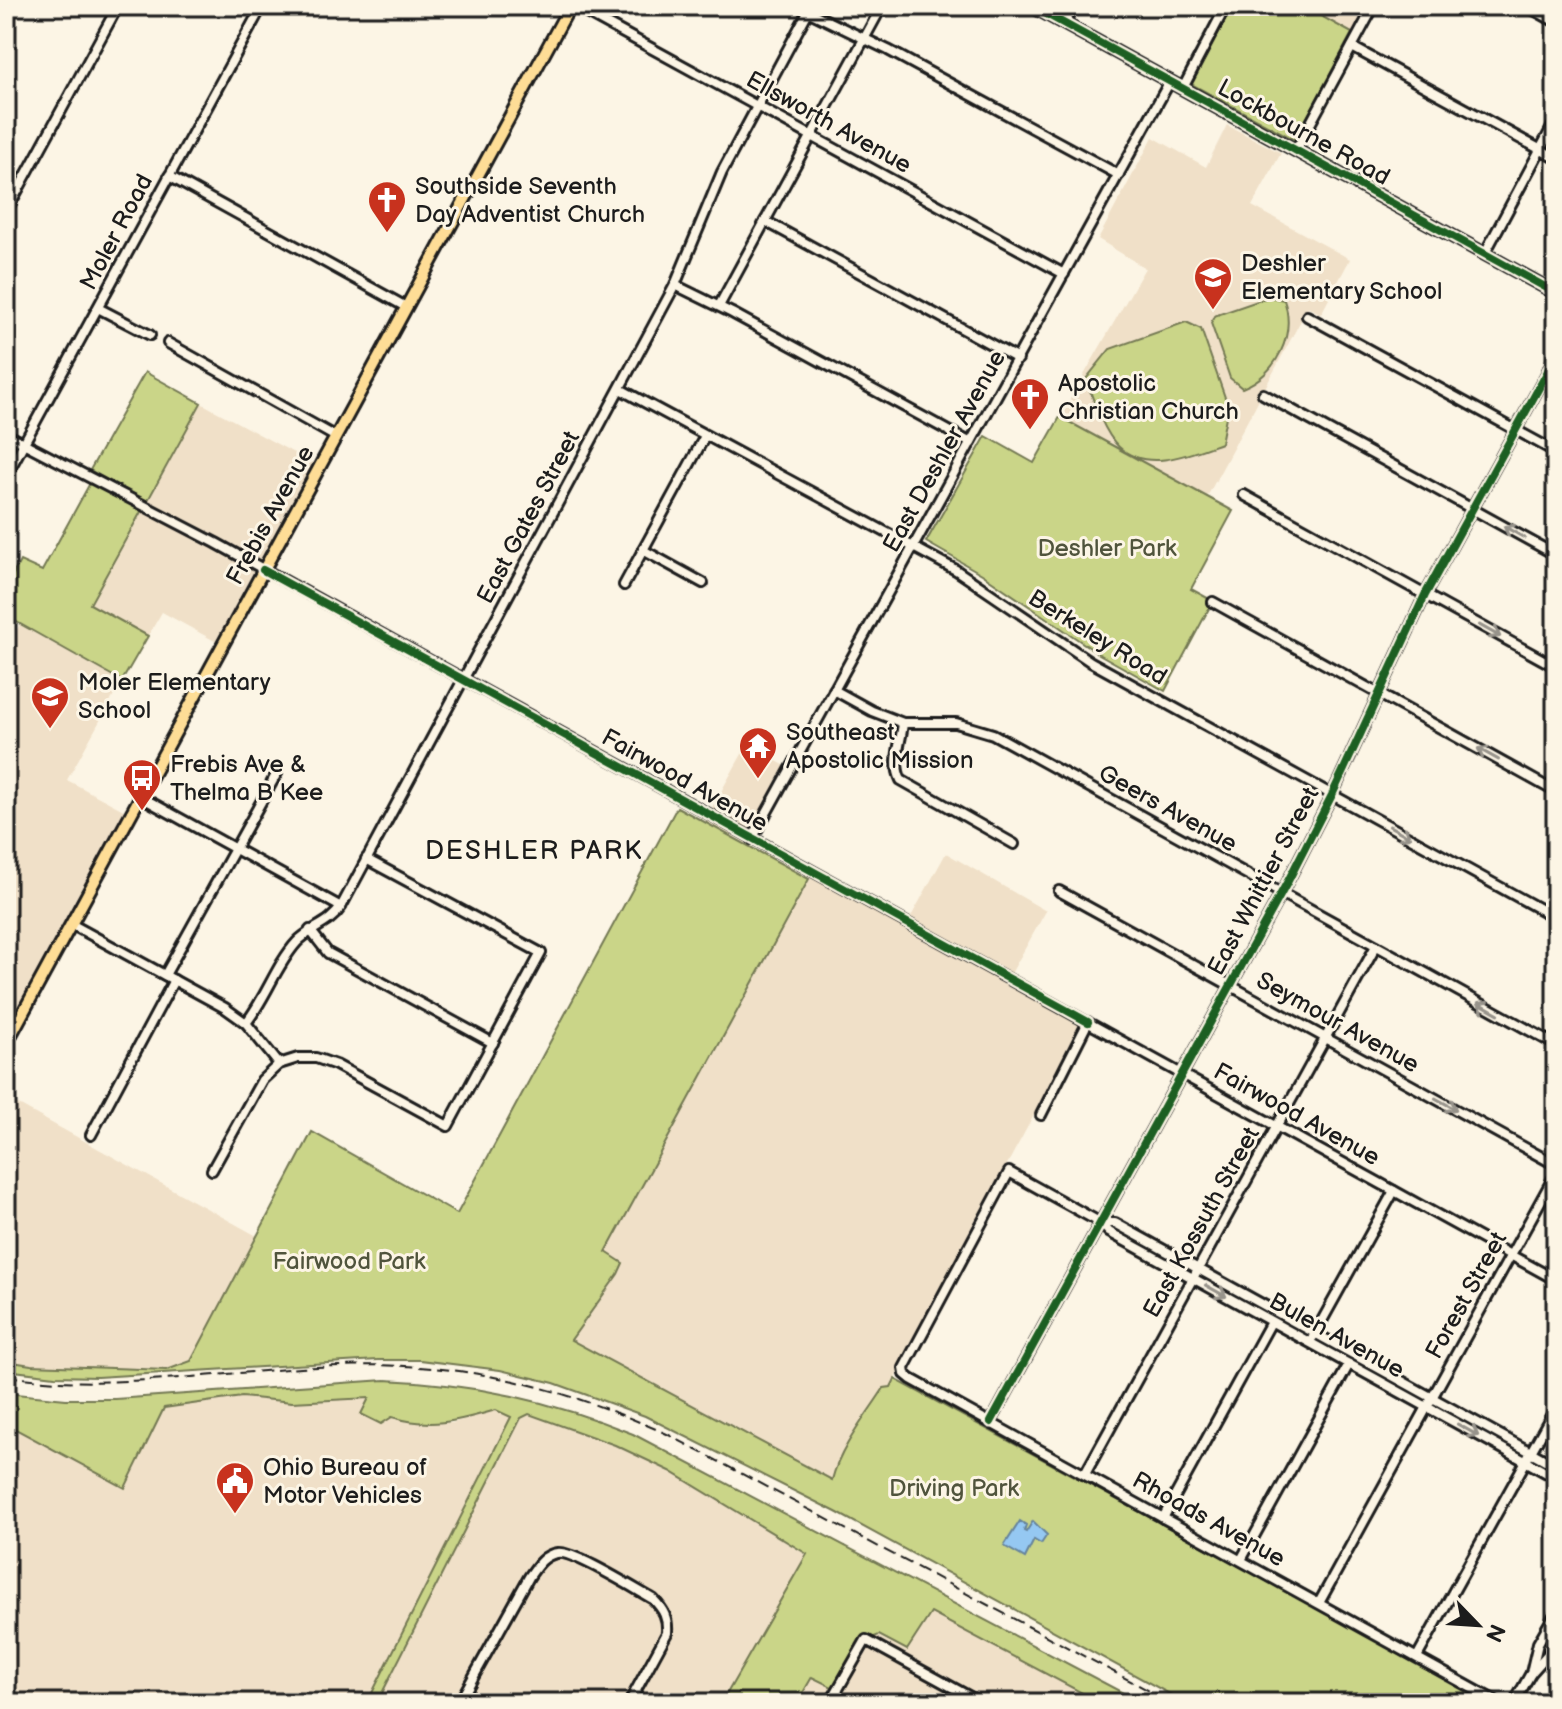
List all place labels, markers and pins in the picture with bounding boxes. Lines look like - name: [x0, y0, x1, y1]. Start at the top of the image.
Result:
- place label: Southside Seventh Day Adventist Church: [415, 172, 645, 229]
- church icon: Southside Seventh Day Adventist Church: [366, 179, 408, 234]
- place label: Deshler Elementary School: [1241, 249, 1442, 306]
- school or university icon: Deshler Elementary School: [1192, 256, 1234, 311]
- place label: Apostolic Christian Church: [1058, 369, 1239, 426]
- church icon: Apostolic Christian Church: [1009, 376, 1051, 431]
- place label: Moler Elementary School: [78, 668, 271, 725]
- school or university icon: Moler Elementary School: [29, 675, 71, 730]
- place label: Southeast Apostolic Mission: [786, 718, 973, 775]
- temple icon: Southeast Apostolic Mission: [737, 725, 779, 780]
- place label: Frebis Ave & Thelma B Kee: [170, 750, 323, 807]
- bus stop icon: Frebis Ave & Thelma B Kee: [121, 757, 163, 812]
- place label: Ohio Bureau of Motor Vehicles: [263, 1453, 427, 1510]
- public building icon: Ohio Bureau of Motor Vehicles: [214, 1460, 256, 1515]

